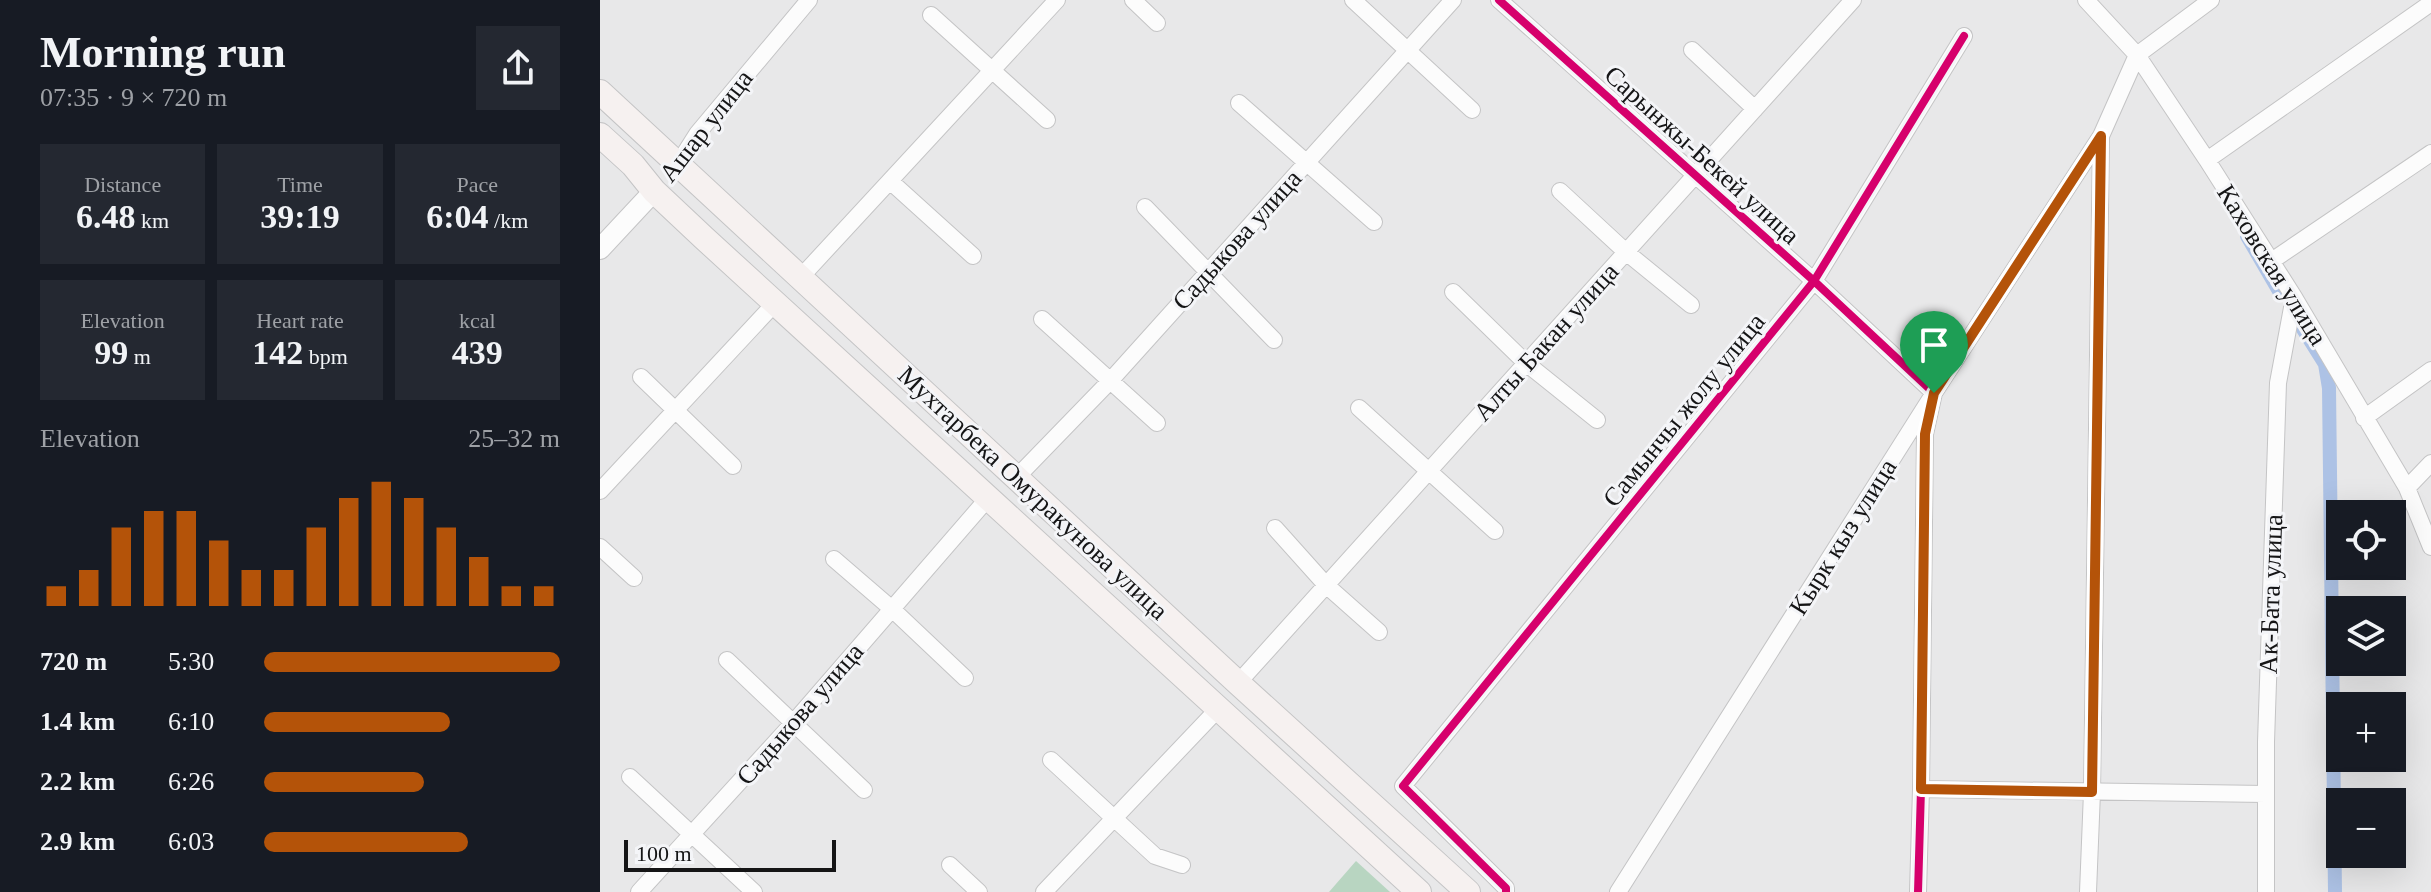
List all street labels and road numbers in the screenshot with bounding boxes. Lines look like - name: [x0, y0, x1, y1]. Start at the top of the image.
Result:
- street label: Сарынжы-Бекей улица: [1599, 60, 1806, 250]
- street label: Ашар улица: [653, 64, 759, 188]
- street label: Садыкова улица: [1167, 164, 1308, 316]
- street label: Каховская улица: [2211, 179, 2333, 351]
- street label: Алты Бакан улица: [1468, 257, 1625, 427]
- street label: Самынчы жолу улица: [1597, 307, 1771, 513]
- street label: Мухтарбека Омуракунова улица: [892, 360, 1174, 626]
- street label: Кырк кыз улица: [1784, 453, 1903, 620]
- street label: Ак-Бата улица: [2254, 513, 2288, 674]
- street label: Садыкова улица: [731, 637, 870, 791]

